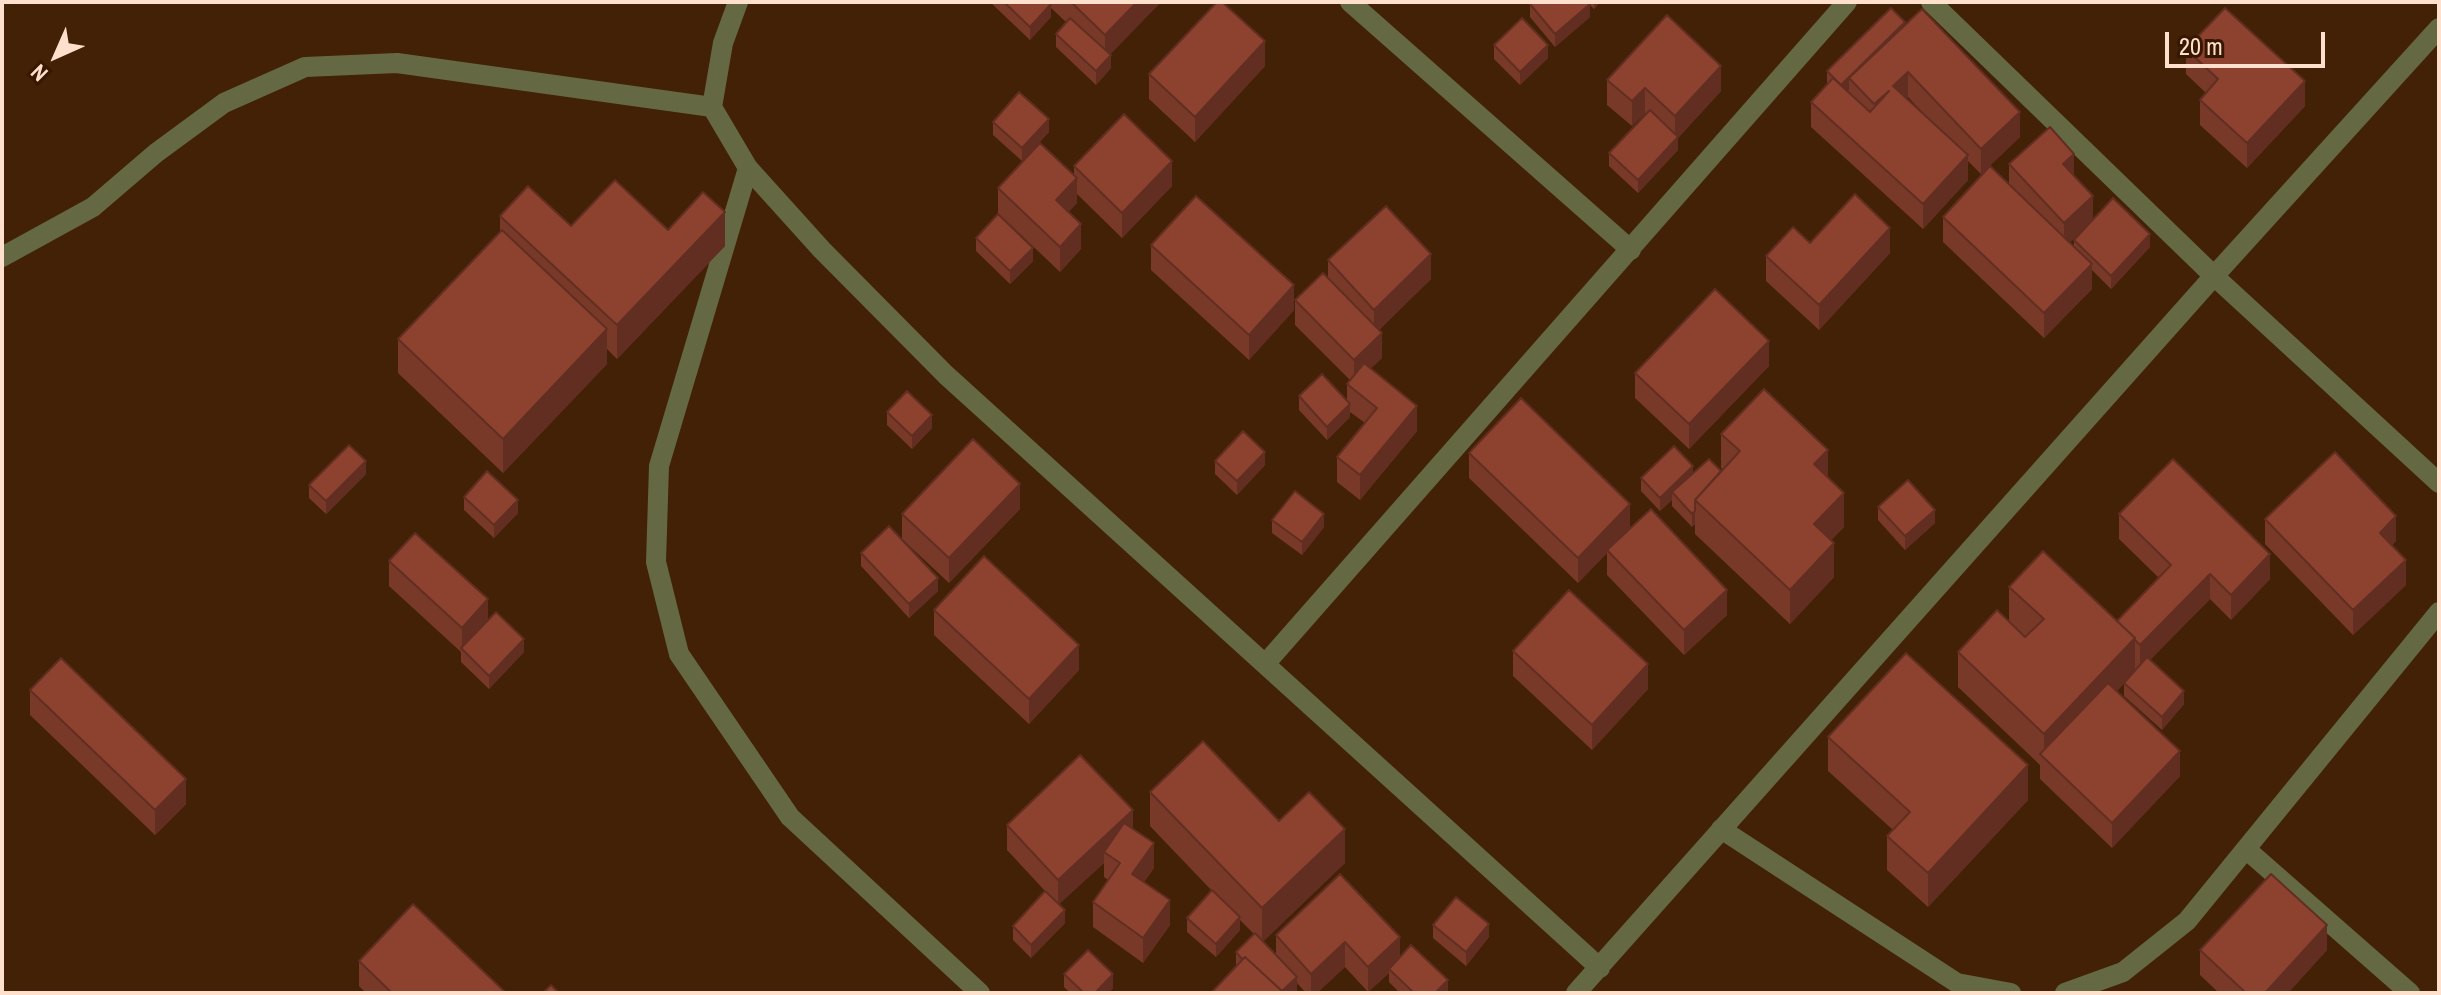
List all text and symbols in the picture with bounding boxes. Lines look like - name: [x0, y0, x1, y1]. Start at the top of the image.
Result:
- north arrow: [16, 16, 96, 96]
- scale bar: [2169, 16, 2329, 66]
- text: 20 m: [2179, 30, 2223, 62]
- text: N: [24, 58, 54, 88]

